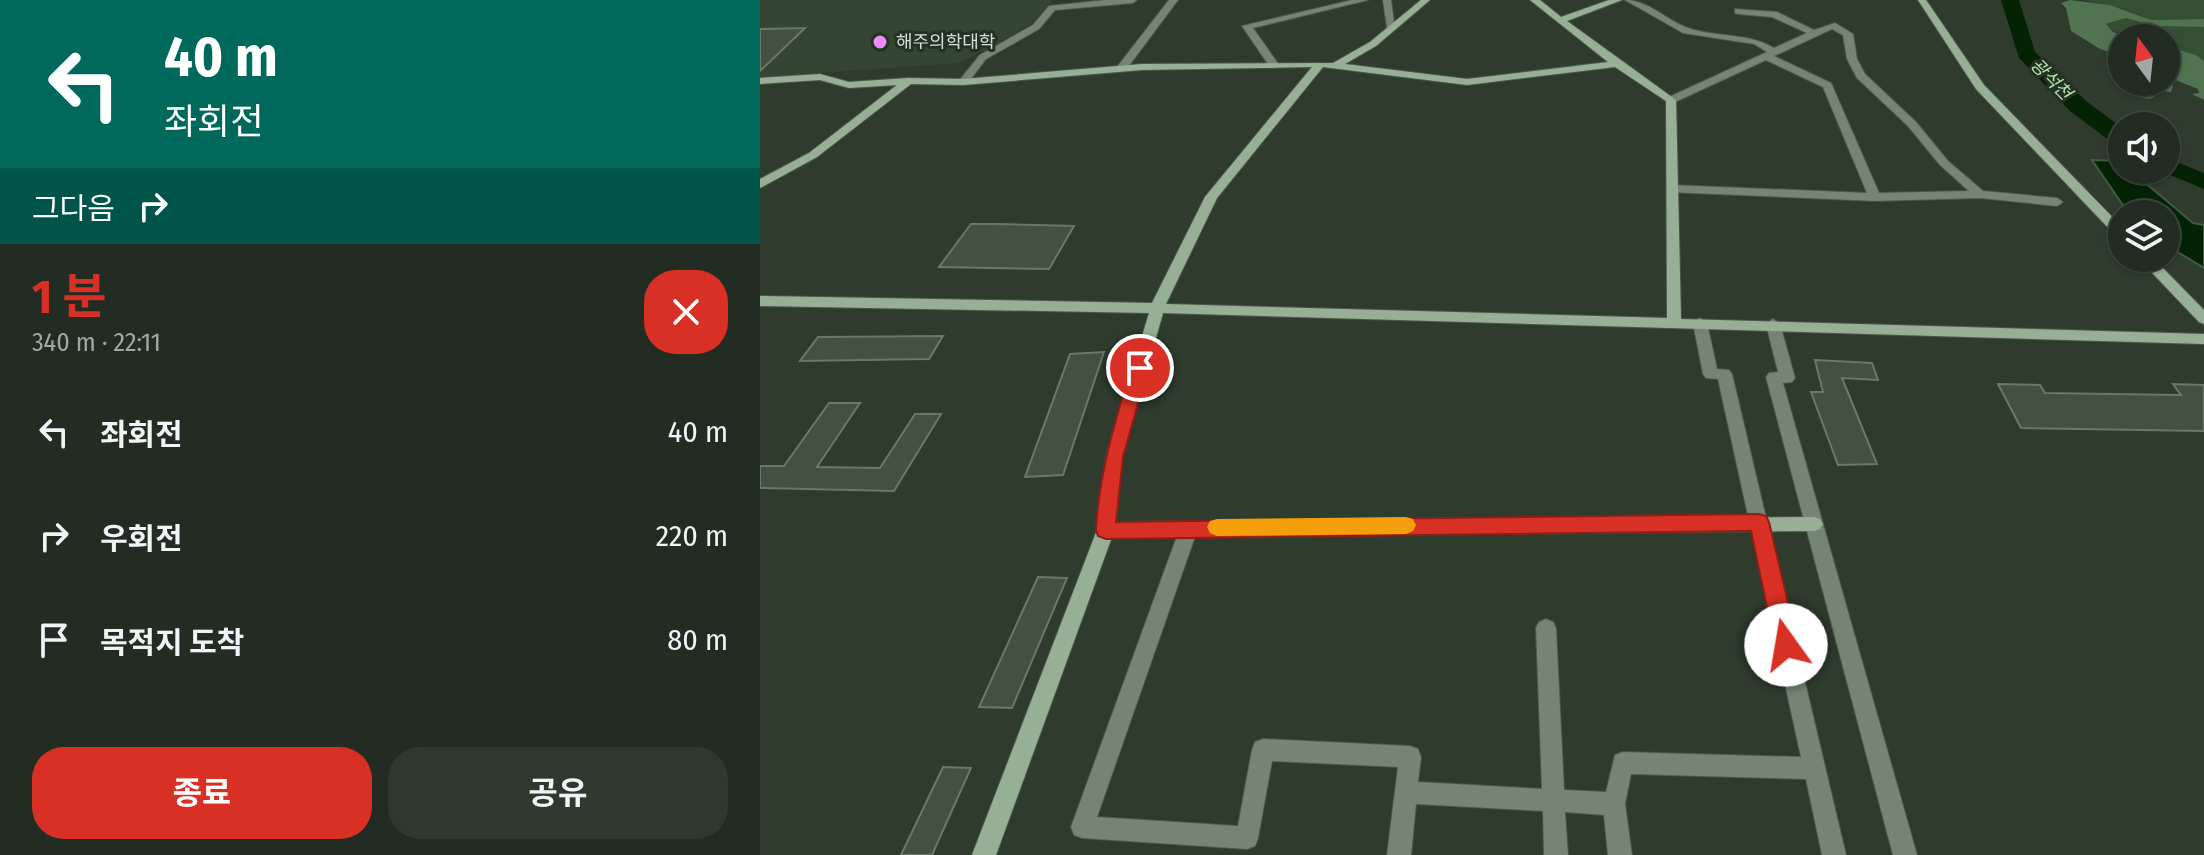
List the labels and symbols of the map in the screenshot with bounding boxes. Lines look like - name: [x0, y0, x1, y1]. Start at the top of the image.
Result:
- north arrow: [2108, 24, 2180, 96]
- place label: 해주의학대학: [896, 31, 995, 53]
- marker: 해주의학대학: [871, 33, 889, 51]
- water label: 광석천: [2026, 54, 2078, 106]
- pin: [1106, 334, 1174, 402]
- position arrow: [1744, 603, 1828, 687]

